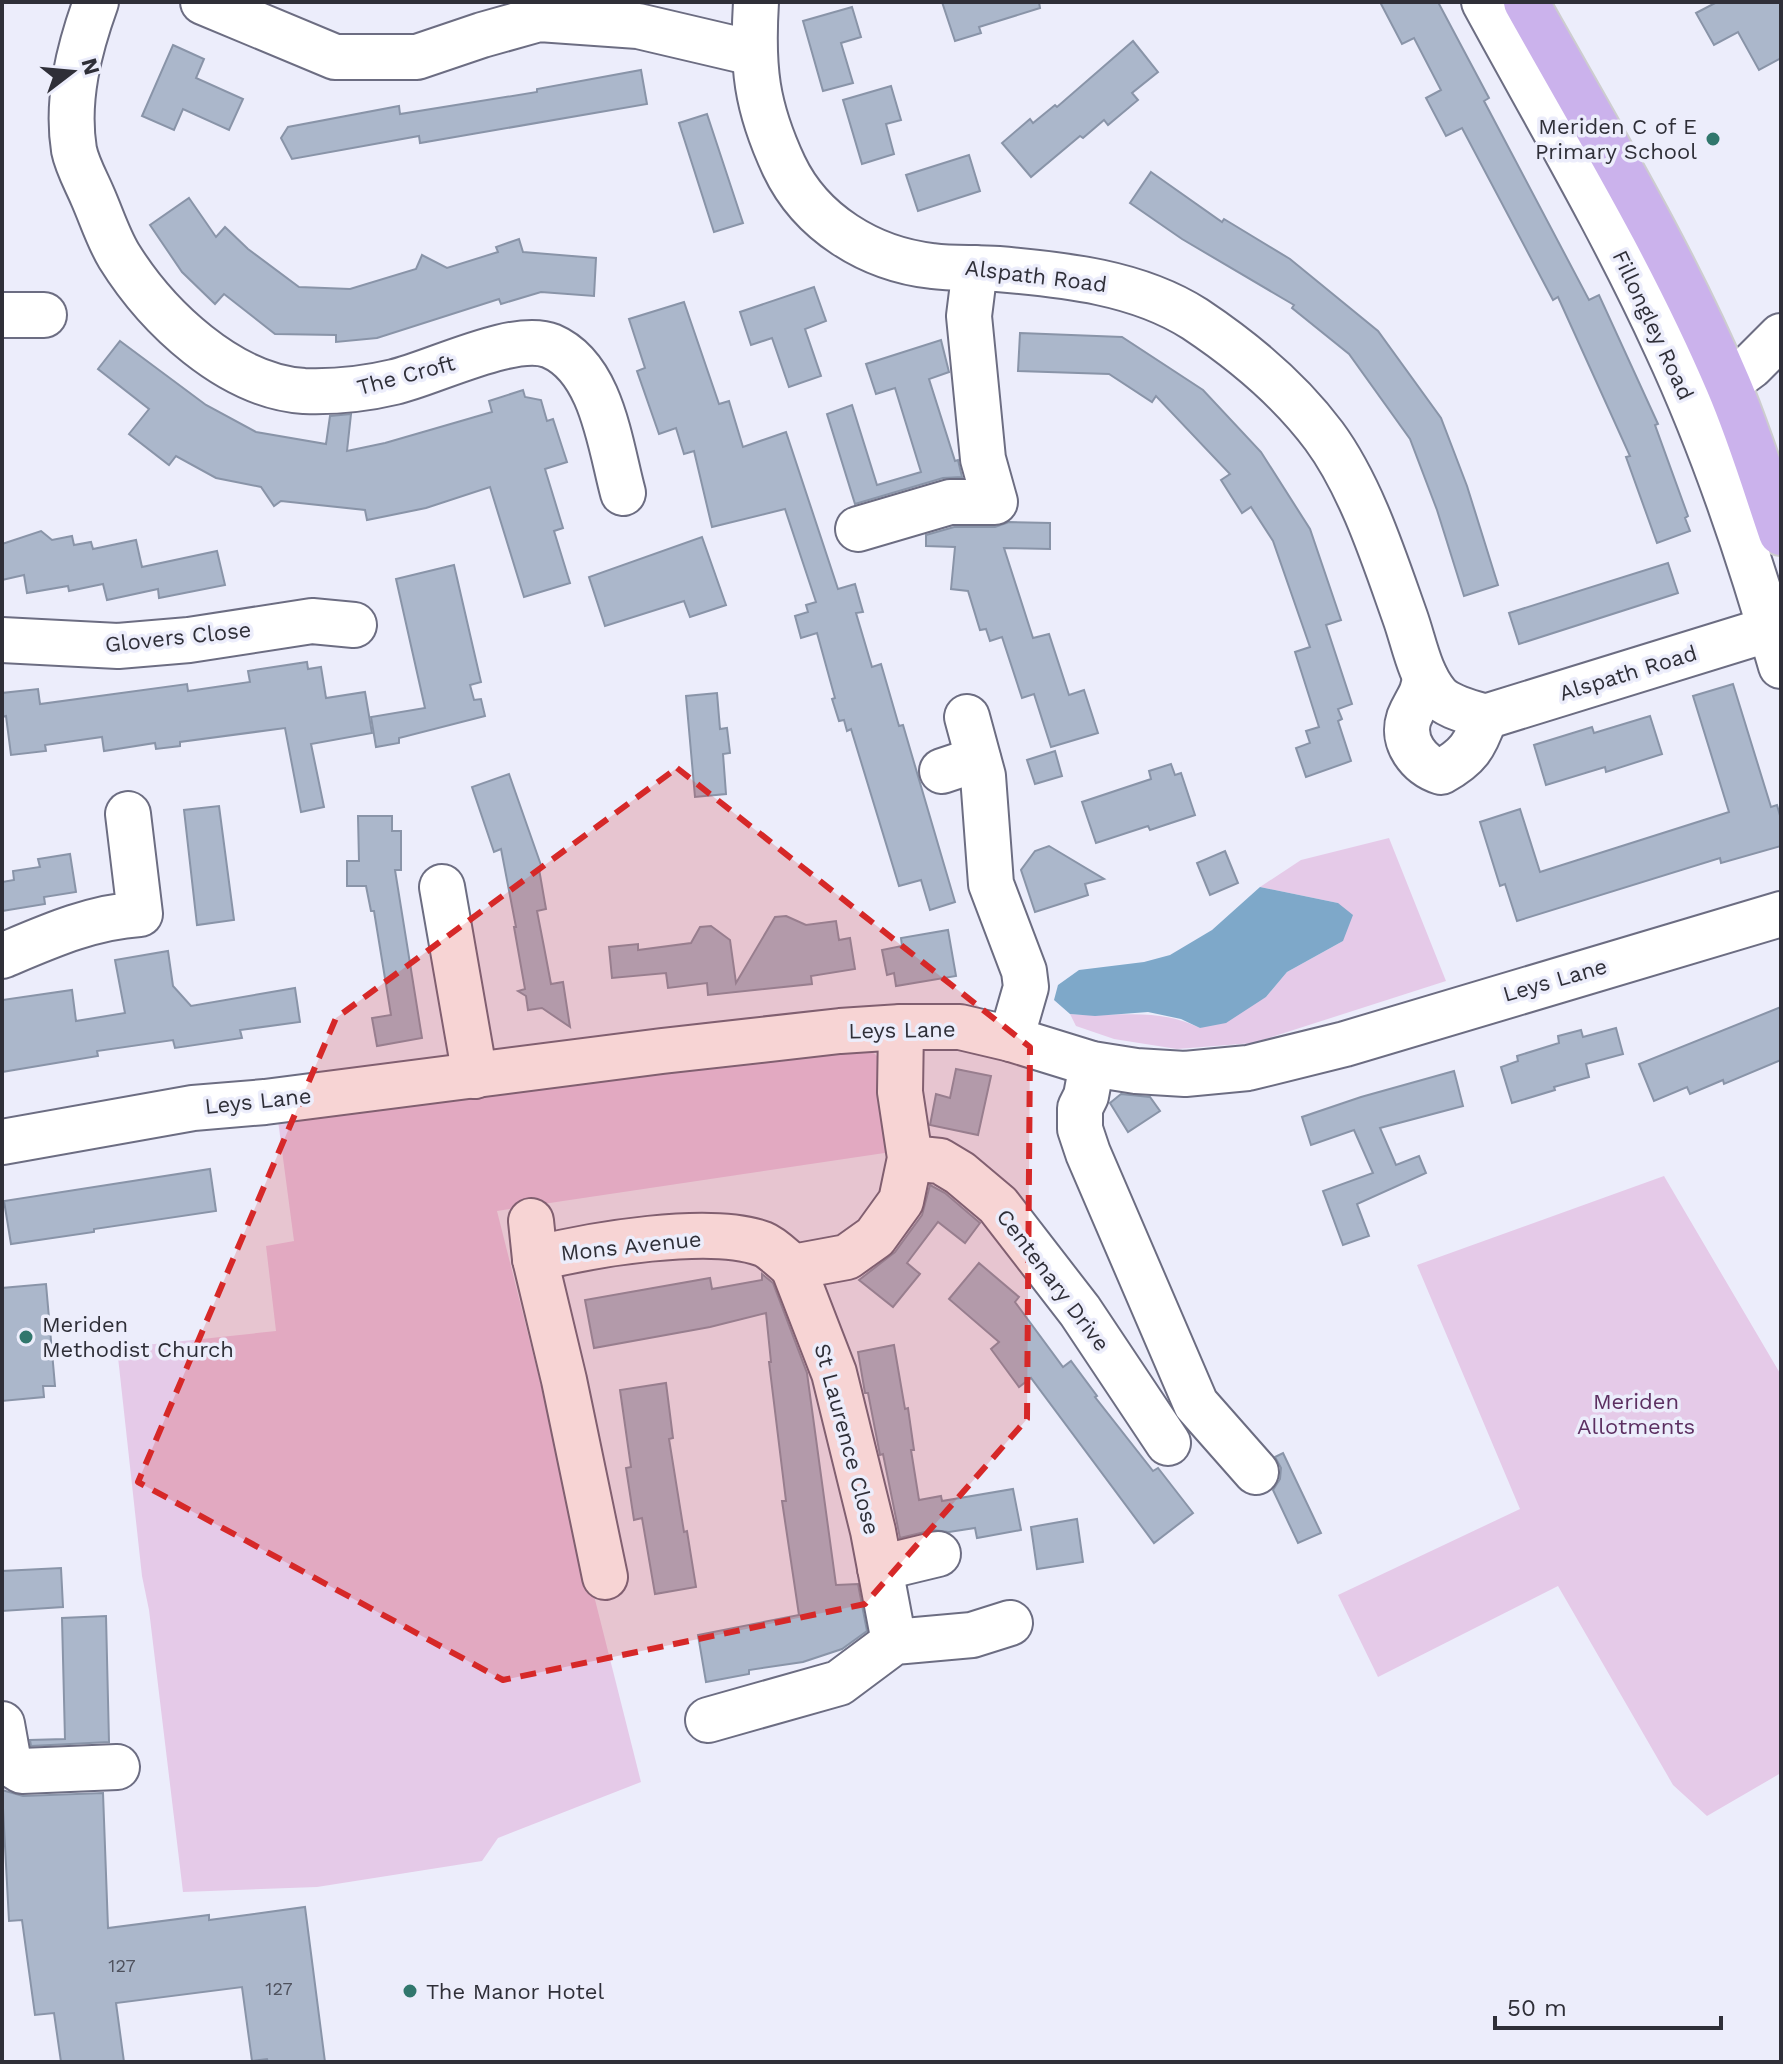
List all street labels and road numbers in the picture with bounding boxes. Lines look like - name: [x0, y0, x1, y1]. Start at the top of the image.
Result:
- street label: Fillongley Road: [1607, 246, 1699, 404]
- street label: Alspath Road: [964, 255, 1108, 297]
- street label: The Croft: [354, 350, 458, 400]
- street label: Glovers Close: [104, 617, 252, 657]
- street label: Alspath Road: [1556, 640, 1700, 706]
- street label: Leys Lane: [1500, 953, 1610, 1007]
- street label: Leys Lane: [848, 1017, 956, 1043]
- street label: Leys Lane: [203, 1083, 313, 1119]
- street label: Centenary Drive: [991, 1204, 1115, 1356]
- street label: Mons Avenue: [559, 1226, 703, 1266]
- street label: St Laurence Close: [809, 1341, 885, 1537]

